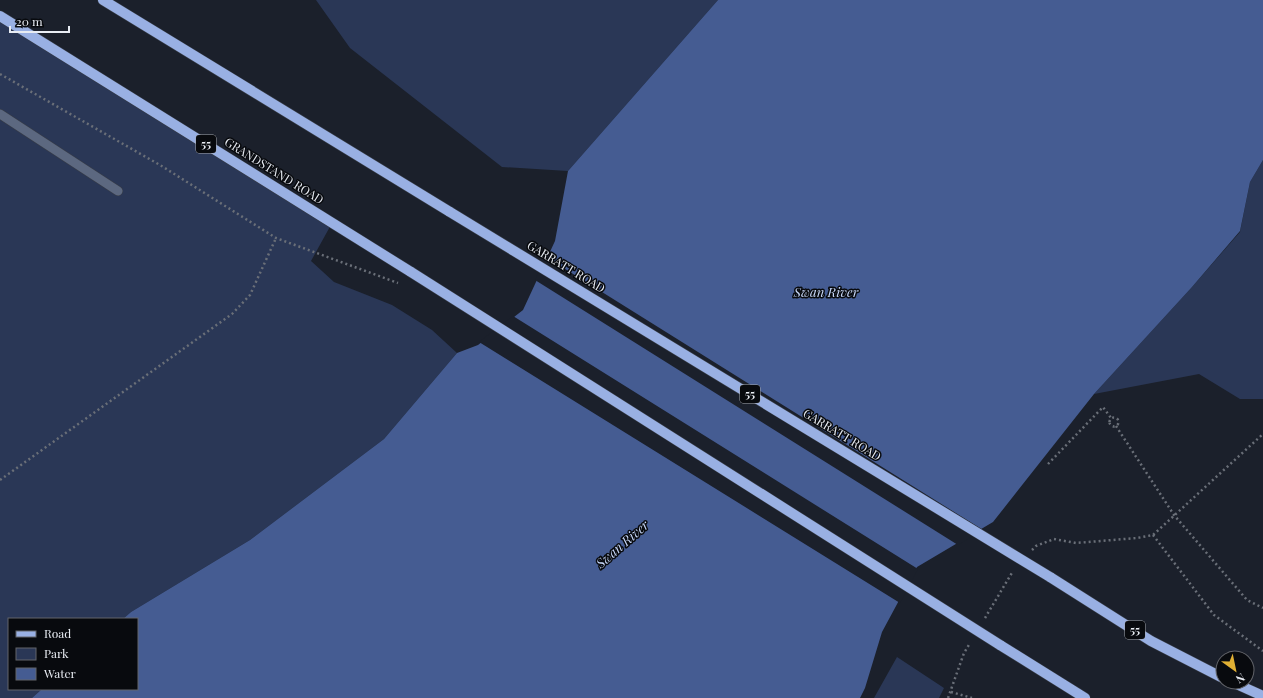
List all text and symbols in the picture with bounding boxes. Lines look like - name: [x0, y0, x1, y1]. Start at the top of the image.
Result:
- scale bar: [10, 8, 69, 34]
- text: 20 m: [16, 13, 43, 29]
- street label: GRANDSTAND ROAD: [222, 133, 327, 207]
- road number: 55: [196, 135, 216, 153]
- street label: GARRATT ROAD: [525, 237, 609, 296]
- water label: Swan River: [793, 283, 859, 300]
- road number: 55: [740, 385, 760, 403]
- street label: GARRATT ROAD: [801, 405, 885, 464]
- water label: Swan River: [591, 516, 652, 572]
- legend: [8, 618, 138, 690]
- road number: 55: [1125, 621, 1145, 639]
- text: Road: [44, 625, 71, 641]
- text: Park: [44, 645, 69, 661]
- north arrow: [1215, 650, 1255, 690]
- text: Water: [43, 665, 77, 681]
- text: N: [1233, 670, 1248, 687]

